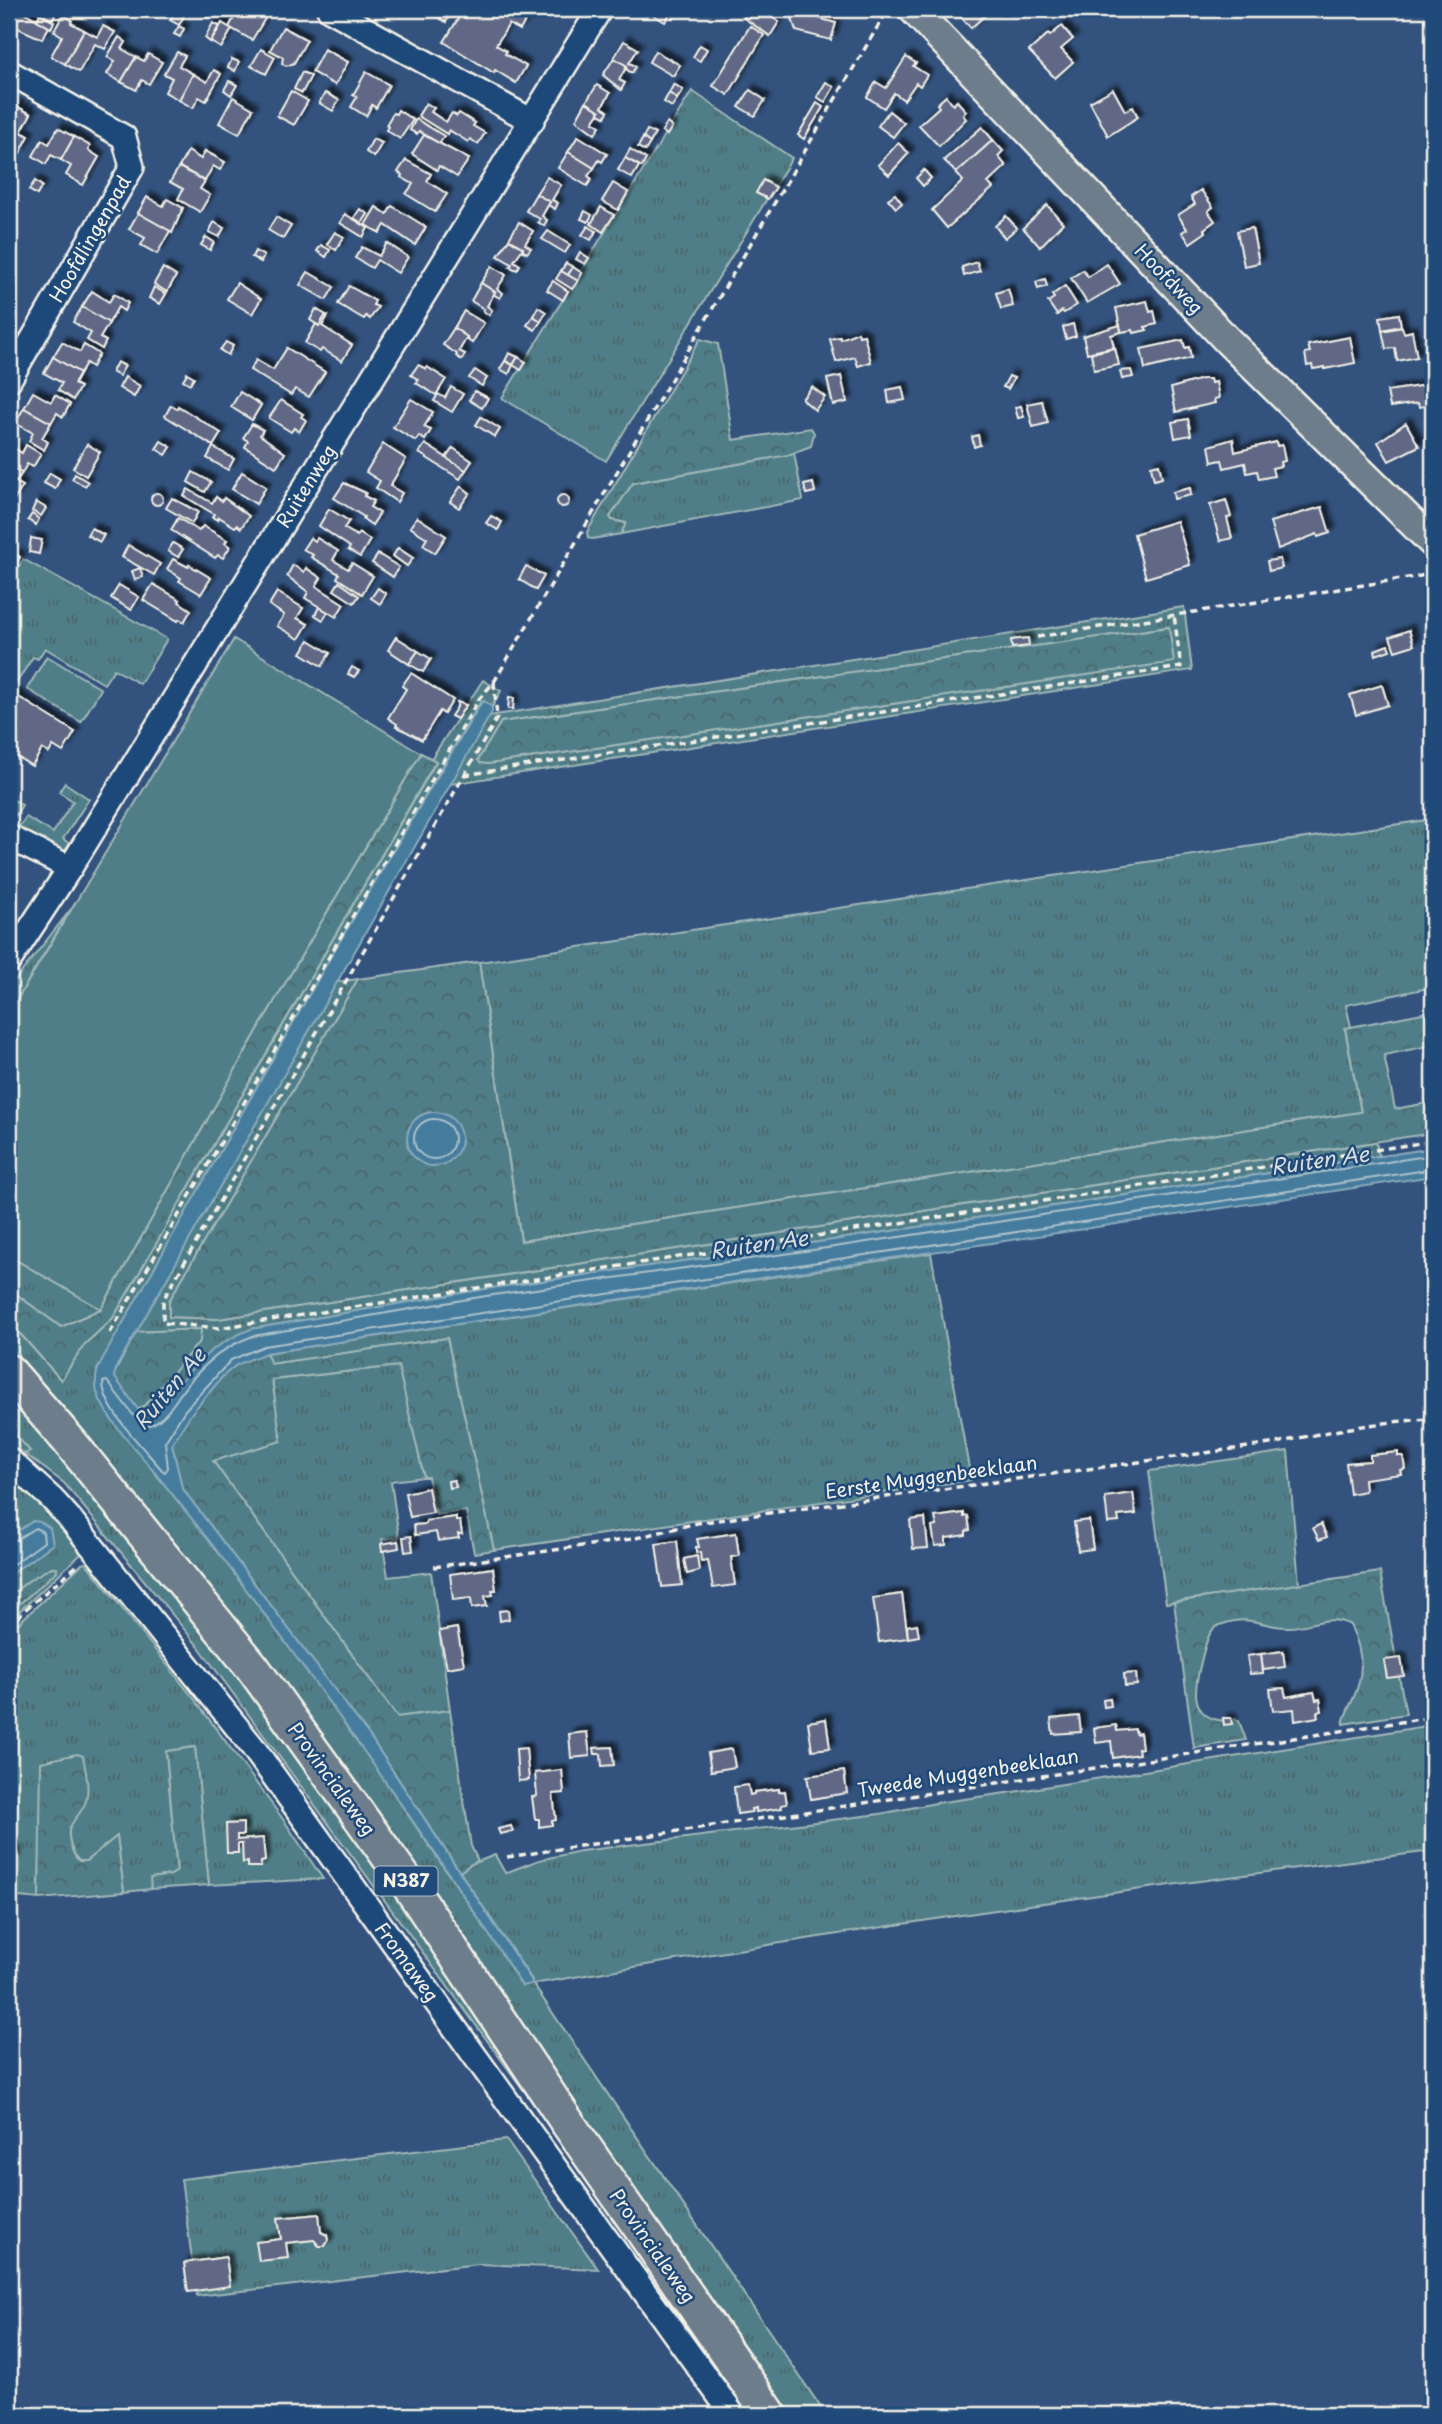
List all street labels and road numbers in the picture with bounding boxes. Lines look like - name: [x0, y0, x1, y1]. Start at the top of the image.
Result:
- street label: Hoofdlingenpad: [41, 169, 137, 307]
- street label: Hoofdweg: [1129, 237, 1211, 320]
- street label: Ruitenweg: [268, 438, 342, 533]
- street label: Eerste Muggenbeeklaan: [823, 1447, 1039, 1505]
- street label: Provincialeweg: [282, 1716, 383, 1841]
- street label: Tweede Muggenbeeklaan: [855, 1741, 1080, 1803]
- road number: N387: [374, 1867, 438, 1896]
- street label: Fromaweg: [369, 1916, 446, 2007]
- street label: Provincialeweg: [604, 2183, 704, 2308]

